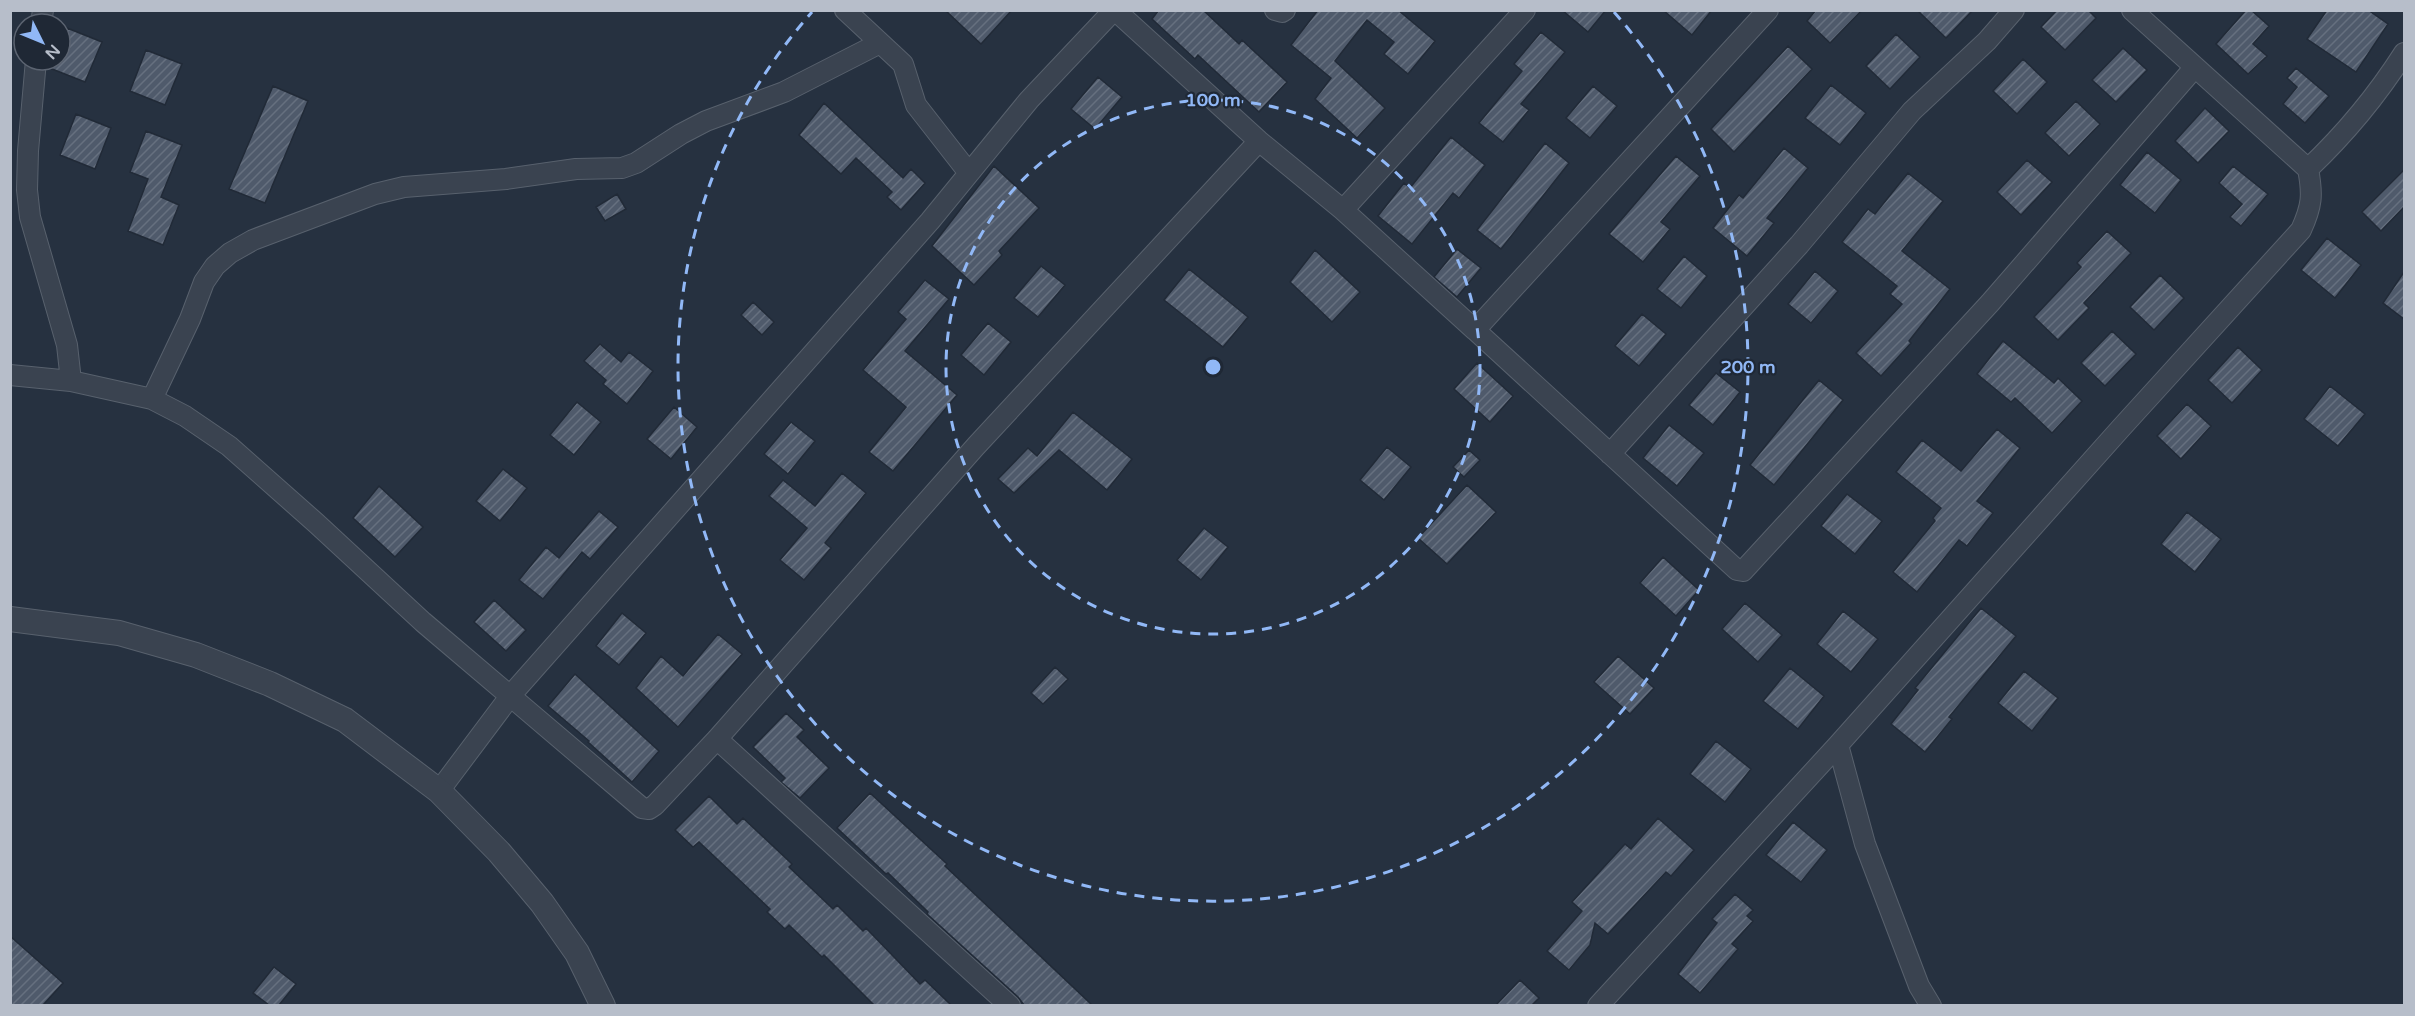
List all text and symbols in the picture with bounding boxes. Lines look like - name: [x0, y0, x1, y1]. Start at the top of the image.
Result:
- north arrow: [12, 12, 72, 72]
- text: N: [41, 40, 64, 63]
- text: 100 m: [1185, 89, 1241, 111]
- text: 200 m: [1720, 356, 1776, 378]
- centre of rings: [1203, 357, 1223, 377]

